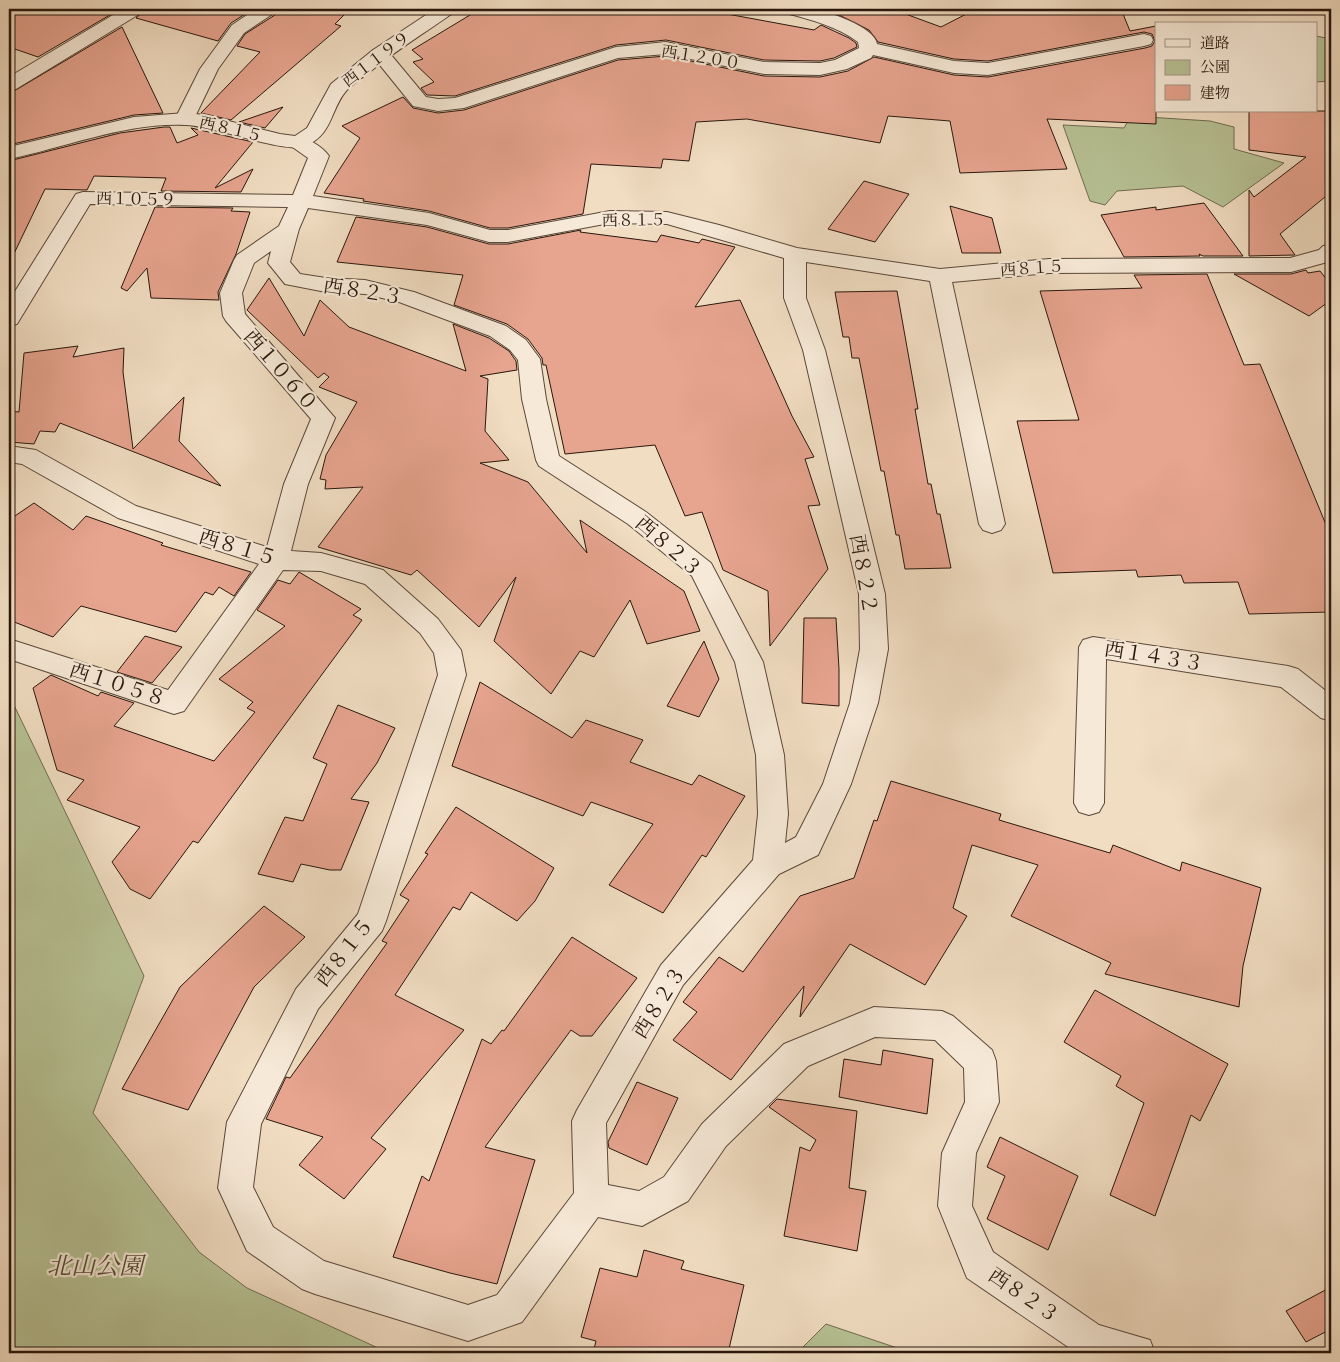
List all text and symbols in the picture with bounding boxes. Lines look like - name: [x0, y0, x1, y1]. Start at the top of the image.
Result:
- legend: [1155, 22, 1318, 112]
- street label: 西１１９９: [338, 27, 414, 91]
- text: 道路: [1200, 34, 1230, 52]
- street label: 西１２００: [660, 41, 742, 73]
- text: 公園: [1200, 58, 1230, 76]
- text: 建物: [1200, 84, 1230, 102]
- street label: 西８１５: [198, 113, 264, 145]
- street label: 西１０５９: [96, 189, 176, 209]
- street label: 西８１５: [602, 210, 666, 230]
- street label: 西８１５: [999, 256, 1065, 280]
- street label: 西８２３: [322, 273, 404, 309]
- street label: 西１０６０: [239, 324, 323, 416]
- street label: 西８２３: [631, 511, 707, 581]
- street label: 西８１５: [196, 524, 280, 570]
- street label: 西８２２: [845, 533, 883, 615]
- street label: 西１４３３: [1103, 636, 1205, 676]
- street label: 西１０５８: [67, 657, 169, 711]
- street label: 西８１５: [310, 913, 378, 991]
- street label: 西８２３: [628, 962, 690, 1042]
- park label: 北山公園: [47, 1251, 147, 1281]
- street label: 西８２３: [984, 1263, 1064, 1327]

